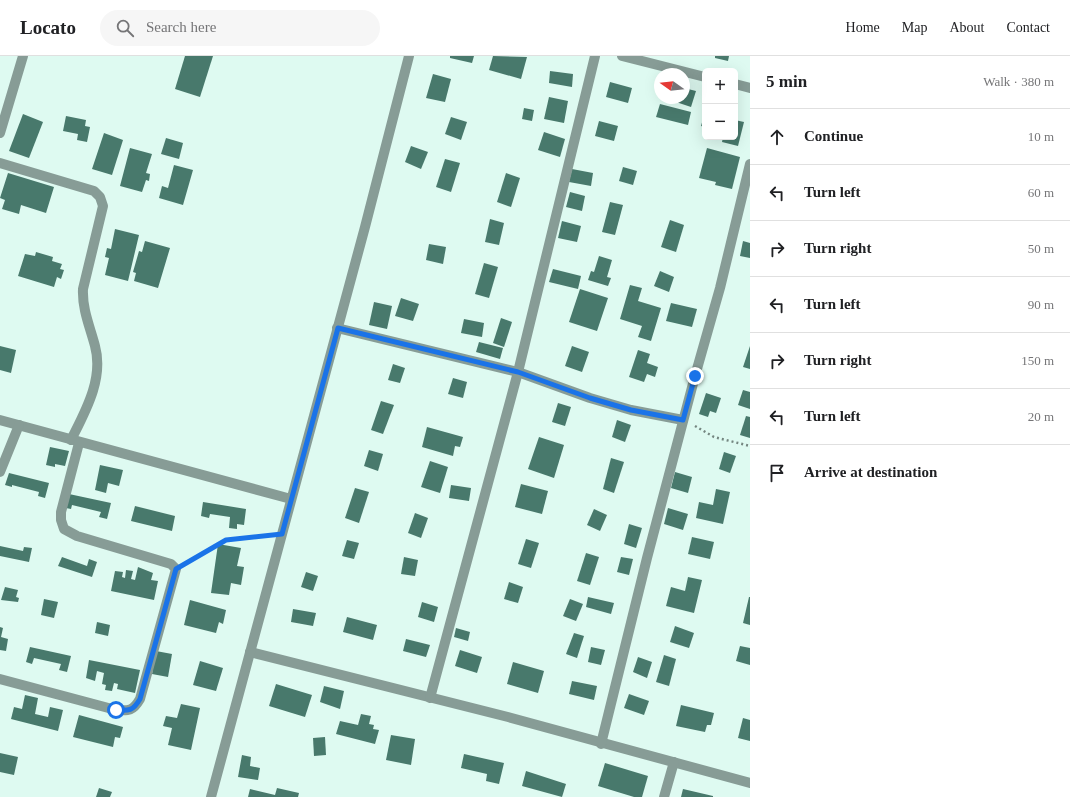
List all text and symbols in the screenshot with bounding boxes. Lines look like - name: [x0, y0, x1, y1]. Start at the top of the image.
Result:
- search box: [100, 10, 380, 46]
- text: Locato: [20, 17, 76, 38]
- icon: search: [114, 17, 136, 39]
- text: Search here: [146, 19, 216, 35]
- text: Home: [846, 20, 880, 35]
- text: Map: [902, 20, 927, 35]
- text: About: [949, 20, 984, 35]
- text: Contact: [1006, 20, 1050, 35]
- north arrow: [654, 68, 690, 104]
- map controls: [702, 68, 738, 140]
- button: +: [702, 68, 738, 104]
- text: 5 min: [766, 72, 807, 91]
- text: Walk · 380 m: [983, 74, 1054, 89]
- button: −: [702, 104, 738, 140]
- icon: ahead: [766, 126, 788, 148]
- text: Continue: [804, 128, 863, 144]
- text: 10 m: [1028, 129, 1054, 144]
- icon: left: [766, 182, 788, 204]
- text: Turn left: [804, 184, 861, 200]
- text: 60 m: [1028, 185, 1054, 200]
- icon: right: [766, 238, 788, 260]
- text: Turn right: [804, 240, 871, 256]
- text: 50 m: [1028, 241, 1054, 256]
- icon: left: [766, 294, 788, 316]
- text: Turn left: [804, 296, 861, 312]
- text: 90 m: [1028, 297, 1054, 312]
- icon: right: [766, 350, 788, 372]
- text: Turn right: [804, 352, 871, 368]
- text: 150 m: [1021, 353, 1054, 368]
- route end: [686, 367, 704, 385]
- icon: left: [766, 406, 788, 428]
- text: Turn left: [804, 408, 861, 424]
- text: 20 m: [1028, 409, 1054, 424]
- icon: arrive: [766, 462, 788, 484]
- text: Arrive at destination: [804, 464, 937, 480]
- route start: [107, 701, 125, 719]

